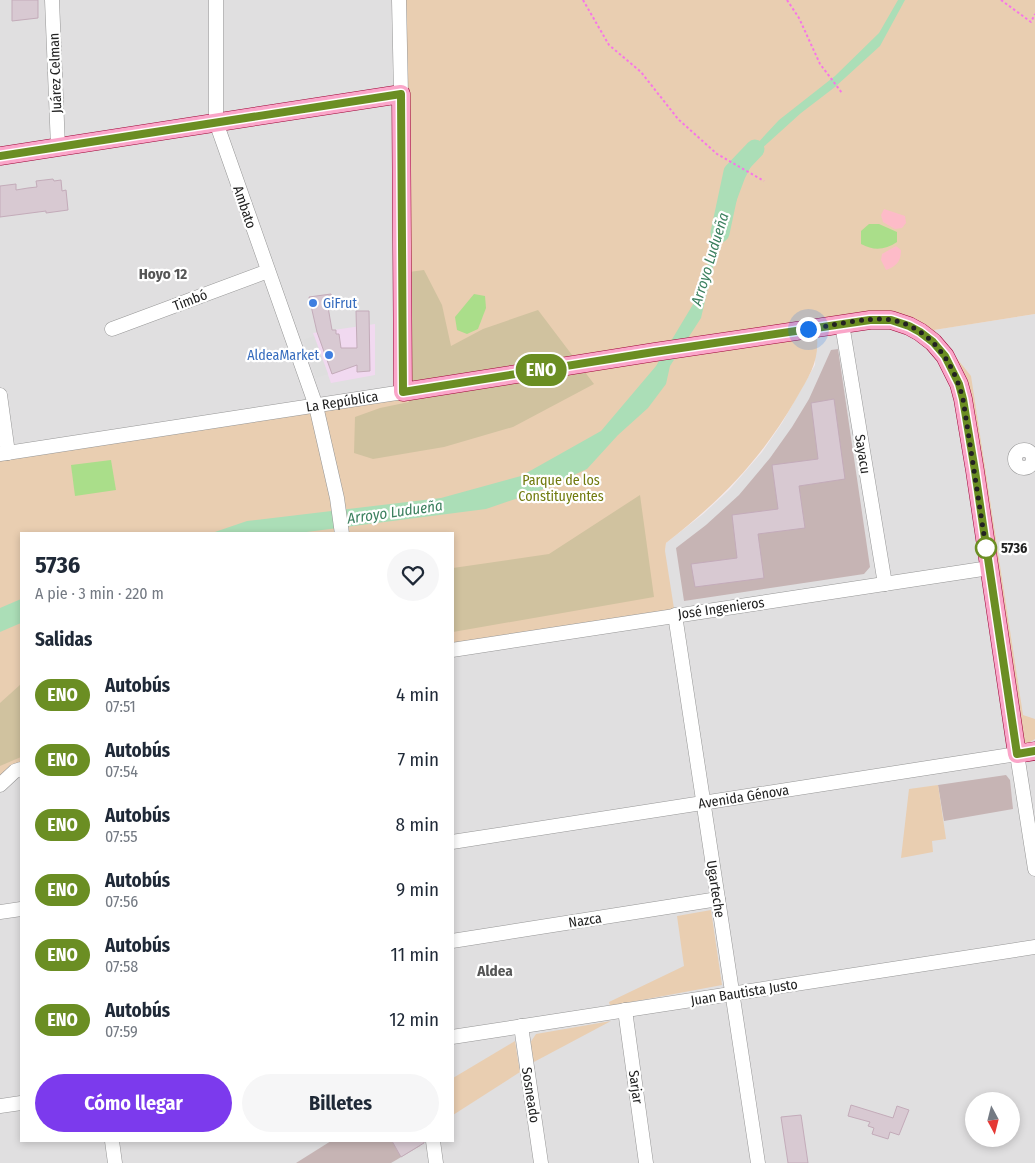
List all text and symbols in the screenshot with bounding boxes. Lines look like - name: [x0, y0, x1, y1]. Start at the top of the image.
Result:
- street label: Juárez Celman: [46, 32, 65, 114]
- street label: Ambato: [229, 184, 260, 231]
- water label: Arroyo Ludueña: [687, 210, 733, 309]
- district label: Hoyo 12: [139, 265, 187, 283]
- street label: Timbó: [171, 286, 210, 315]
- place label: GiFrut: [323, 295, 357, 312]
- marker: GiFrut: [307, 297, 319, 309]
- your location: [796, 317, 821, 342]
- place label: AldeaMarket: [247, 347, 319, 364]
- marker: AldeaMarket: [323, 349, 335, 361]
- line badge: ENO: [512, 354, 570, 386]
- text: ENO: [526, 359, 556, 381]
- street label: La República: [305, 388, 379, 416]
- street label: Sayacu: [851, 433, 874, 475]
- park label: Parque de los Constituyentes: [518, 472, 604, 505]
- water label: Arroyo Ludueña: [345, 496, 444, 528]
- marker: 5736: [975, 537, 997, 559]
- place label: 5736: [1001, 540, 1027, 557]
- button: heart: [387, 549, 439, 601]
- text: 5736: [35, 551, 80, 579]
- text: A pie · 3 min · 220 m: [35, 584, 164, 603]
- street label: José Ingenieros: [677, 594, 766, 623]
- text: Salidas: [35, 628, 92, 651]
- text: Autobús: [105, 674, 170, 697]
- text: 4 min: [396, 683, 439, 706]
- text: ENO: [47, 684, 78, 706]
- text: 07:51: [105, 697, 136, 716]
- text: Autobús: [105, 739, 170, 762]
- text: 7 min: [397, 748, 439, 771]
- text: ENO: [47, 749, 78, 771]
- text: 07:54: [105, 762, 138, 781]
- street label: Avenida Génova: [697, 782, 790, 813]
- text: Autobús: [105, 804, 170, 827]
- text: 8 min: [396, 813, 439, 836]
- text: ENO: [47, 814, 78, 836]
- text: 07:55: [105, 827, 138, 846]
- street label: Ugarteche: [703, 859, 728, 919]
- text: Autobús: [105, 869, 170, 892]
- text: 9 min: [396, 878, 439, 901]
- text: ENO: [47, 879, 78, 901]
- text: 07:56: [105, 892, 138, 911]
- street label: Nazca: [567, 909, 603, 932]
- text: Autobús: [105, 934, 170, 957]
- text: 11 min: [391, 943, 439, 966]
- text: ENO: [47, 944, 78, 966]
- text: 07:58: [105, 957, 138, 976]
- district label: Aldea: [476, 962, 513, 980]
- street label: Juan Bautista Justo: [689, 976, 799, 1009]
- text: Autobús: [105, 999, 170, 1022]
- text: 12 min: [389, 1008, 439, 1031]
- text: ENO: [47, 1009, 78, 1031]
- text: 07:59: [105, 1022, 138, 1041]
- street label: Sosneado: [518, 1066, 543, 1124]
- street label: Sarjar: [625, 1069, 646, 1105]
- button: Cómo llegar: [35, 1074, 232, 1132]
- button: Billetes: [242, 1074, 439, 1132]
- north arrow: [965, 1092, 1020, 1148]
- map controls: [965, 1092, 1020, 1147]

